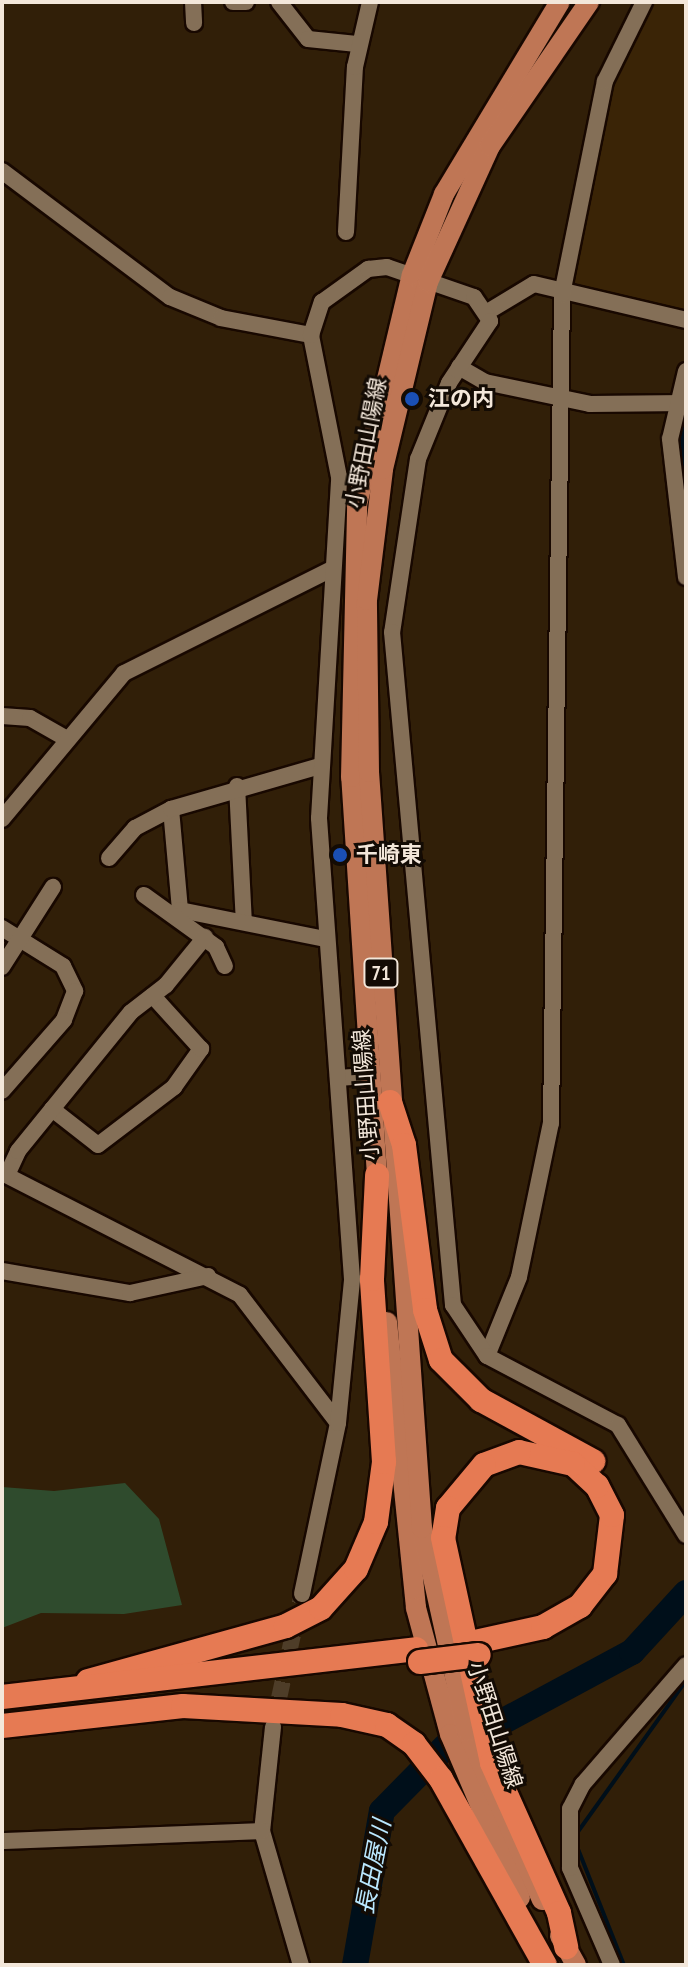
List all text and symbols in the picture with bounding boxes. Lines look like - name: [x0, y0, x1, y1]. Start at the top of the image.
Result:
- street label: 小野田山陽線: [340, 376, 392, 510]
- place label: 江の内: [428, 386, 494, 412]
- marker: 江の内: [403, 390, 421, 408]
- place label: 千崎東: [356, 842, 422, 868]
- marker: 千崎東: [331, 846, 349, 864]
- road number: 71: [363, 957, 399, 989]
- street label: 小野田山陽線: [348, 1028, 384, 1162]
- street label: 小野田山陽線: [462, 1658, 528, 1792]
- water label: 長田屋川: [350, 1817, 396, 1917]

